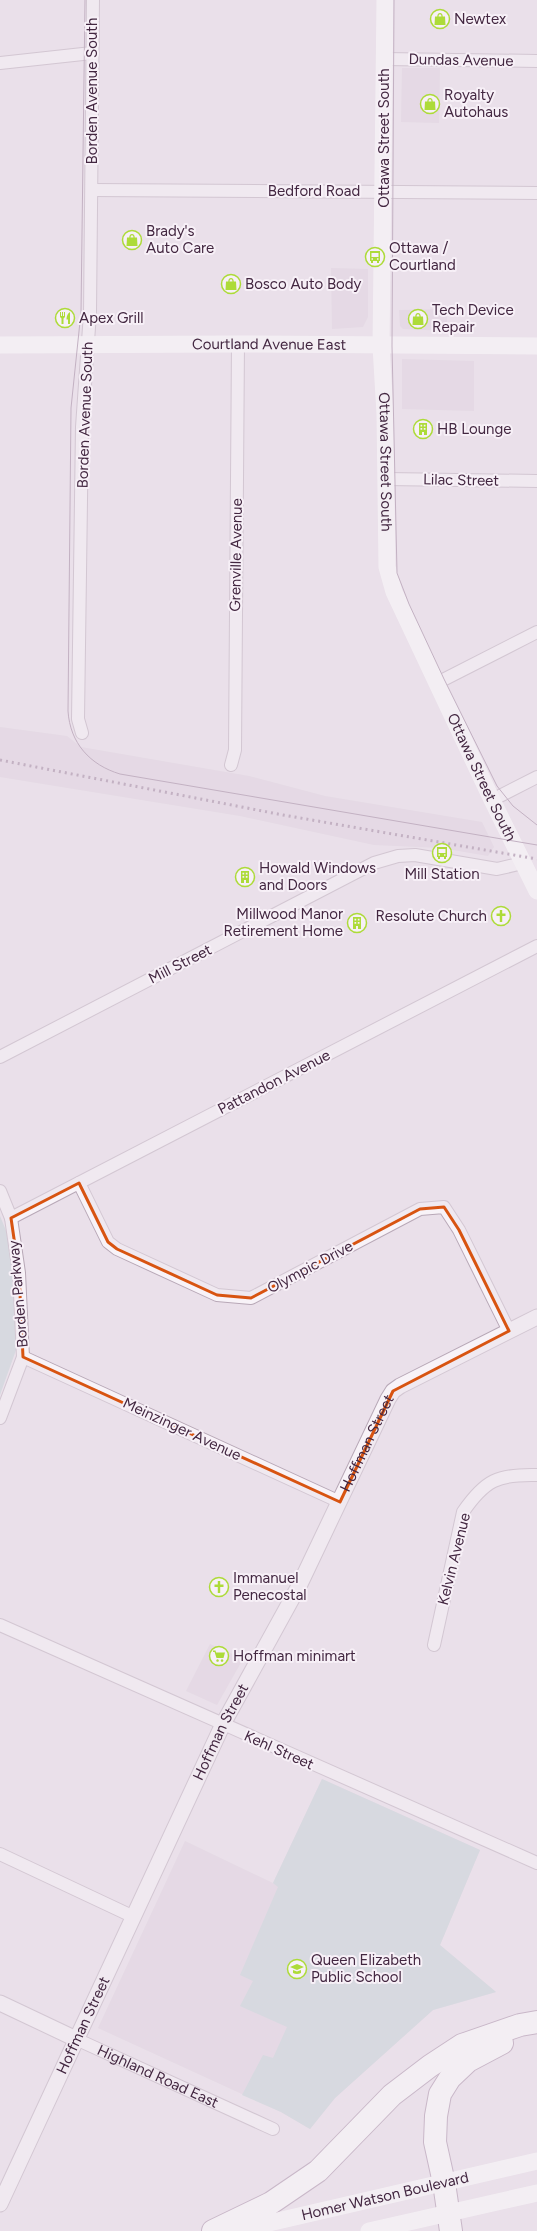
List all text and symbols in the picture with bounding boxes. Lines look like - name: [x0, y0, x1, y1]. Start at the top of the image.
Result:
- shop icon: Newtex: [429, 8, 451, 30]
- place label: Newtex: [454, 10, 506, 28]
- street label: Borden Avenue South: [83, 18, 101, 164]
- street label: Dundas Avenue: [408, 50, 514, 70]
- street label: Ottawa Street South: [375, 68, 393, 208]
- place label: Royalty Autohaus: [444, 86, 508, 121]
- shop icon: Royalty Autohaus: [419, 93, 441, 115]
- street label: Bedford Road: [268, 182, 360, 200]
- place label: Brady's Auto Care: [146, 222, 214, 257]
- shop icon: Brady's Auto Care: [121, 229, 143, 251]
- place label: Ottawa / Courtland: [389, 239, 456, 274]
- bus stop icon: Ottawa / Courtland: [364, 246, 386, 268]
- shop icon: Bosco Auto Body: [220, 273, 242, 295]
- place label: Bosco Auto Body: [245, 275, 362, 293]
- place label: Tech Device Repair: [432, 301, 514, 336]
- restaurant icon: Apex Grill: [54, 307, 76, 329]
- shop icon: Tech Device Repair: [407, 308, 429, 330]
- place label: Apex Grill: [79, 309, 144, 327]
- street label: Courtland Avenue East: [192, 335, 347, 354]
- street label: Borden Avenue South: [73, 341, 97, 489]
- street label: Ottawa Street South: [375, 392, 396, 532]
- building icon: HB Lounge: [412, 418, 434, 440]
- place label: HB Lounge: [437, 420, 511, 438]
- street label: Lilac Street: [423, 470, 500, 490]
- street label: Grenville Avenue: [226, 498, 246, 612]
- street label: Ottawa Street South: [443, 710, 520, 844]
- bus stop icon: Mill Station: [431, 842, 453, 864]
- place label: Howald Windows and Doors: [259, 859, 376, 894]
- place label: Mill Station: [404, 865, 480, 883]
- building icon: Howald Windows and Doors: [234, 866, 256, 888]
- place label: Millwood Manor Retirement Home: [223, 905, 343, 940]
- church icon: Resolute Church: [490, 905, 512, 927]
- place label: Resolute Church: [375, 907, 487, 925]
- building icon: Millwood Manor Retirement Home: [346, 912, 368, 934]
- street label: Mill Street: [145, 940, 215, 988]
- street label: Pattandon Avenue: [215, 1046, 333, 1118]
- street label: Olympic Drive: [264, 1237, 356, 1297]
- street label: Borden Parkway: [4, 1240, 32, 1348]
- street label: Hoffman Street: [336, 1391, 398, 1495]
- street label: Meinzinger Avenue: [120, 1394, 244, 1464]
- street label: Kelvin Avenue: [434, 1511, 474, 1607]
- place label: Immanuel Penecostal: [233, 1569, 307, 1604]
- church icon: Immanuel Penecostal: [208, 1576, 230, 1598]
- supermarket icon: Hoffman minimart: [208, 1645, 230, 1667]
- place label: Hoffman minimart: [233, 1647, 356, 1665]
- street label: Hoffman Street: [189, 1680, 253, 1783]
- street label: Kehl Street: [241, 1727, 317, 1774]
- place label: Queen Elizabeth Public School: [311, 1951, 421, 1986]
- school or university icon: Queen Elizabeth Public School: [286, 1958, 308, 1980]
- street label: Hoffman Street: [53, 1973, 114, 2077]
- street label: Highland Road East: [94, 2041, 222, 2112]
- street label: Homer Watson Boulevard: [300, 2168, 471, 2224]

